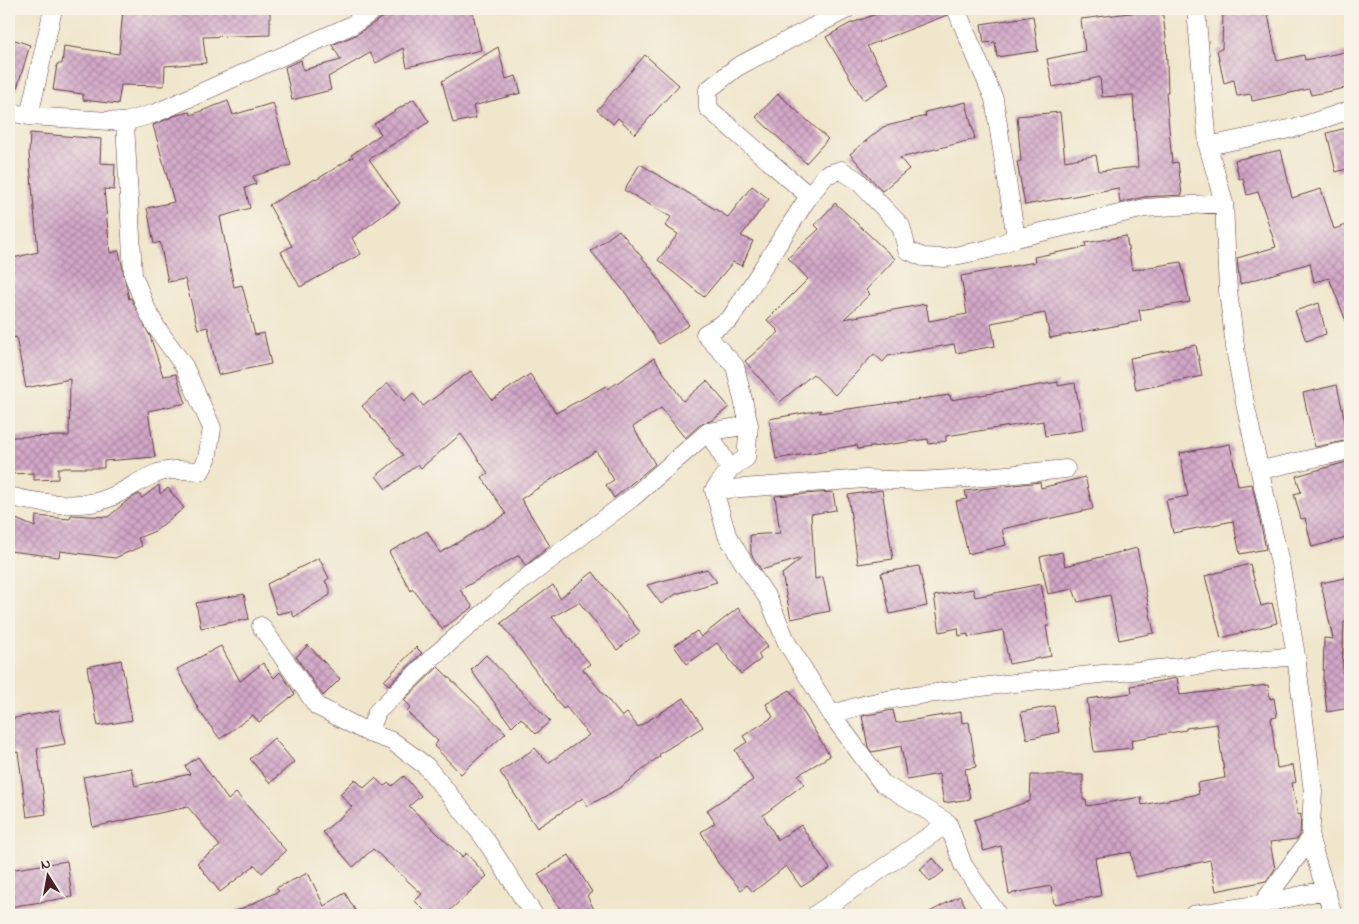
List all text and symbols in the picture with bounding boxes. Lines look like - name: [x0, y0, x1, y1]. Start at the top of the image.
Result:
- north arrow: [22, 852, 72, 902]
- text: N: [39, 854, 52, 876]

